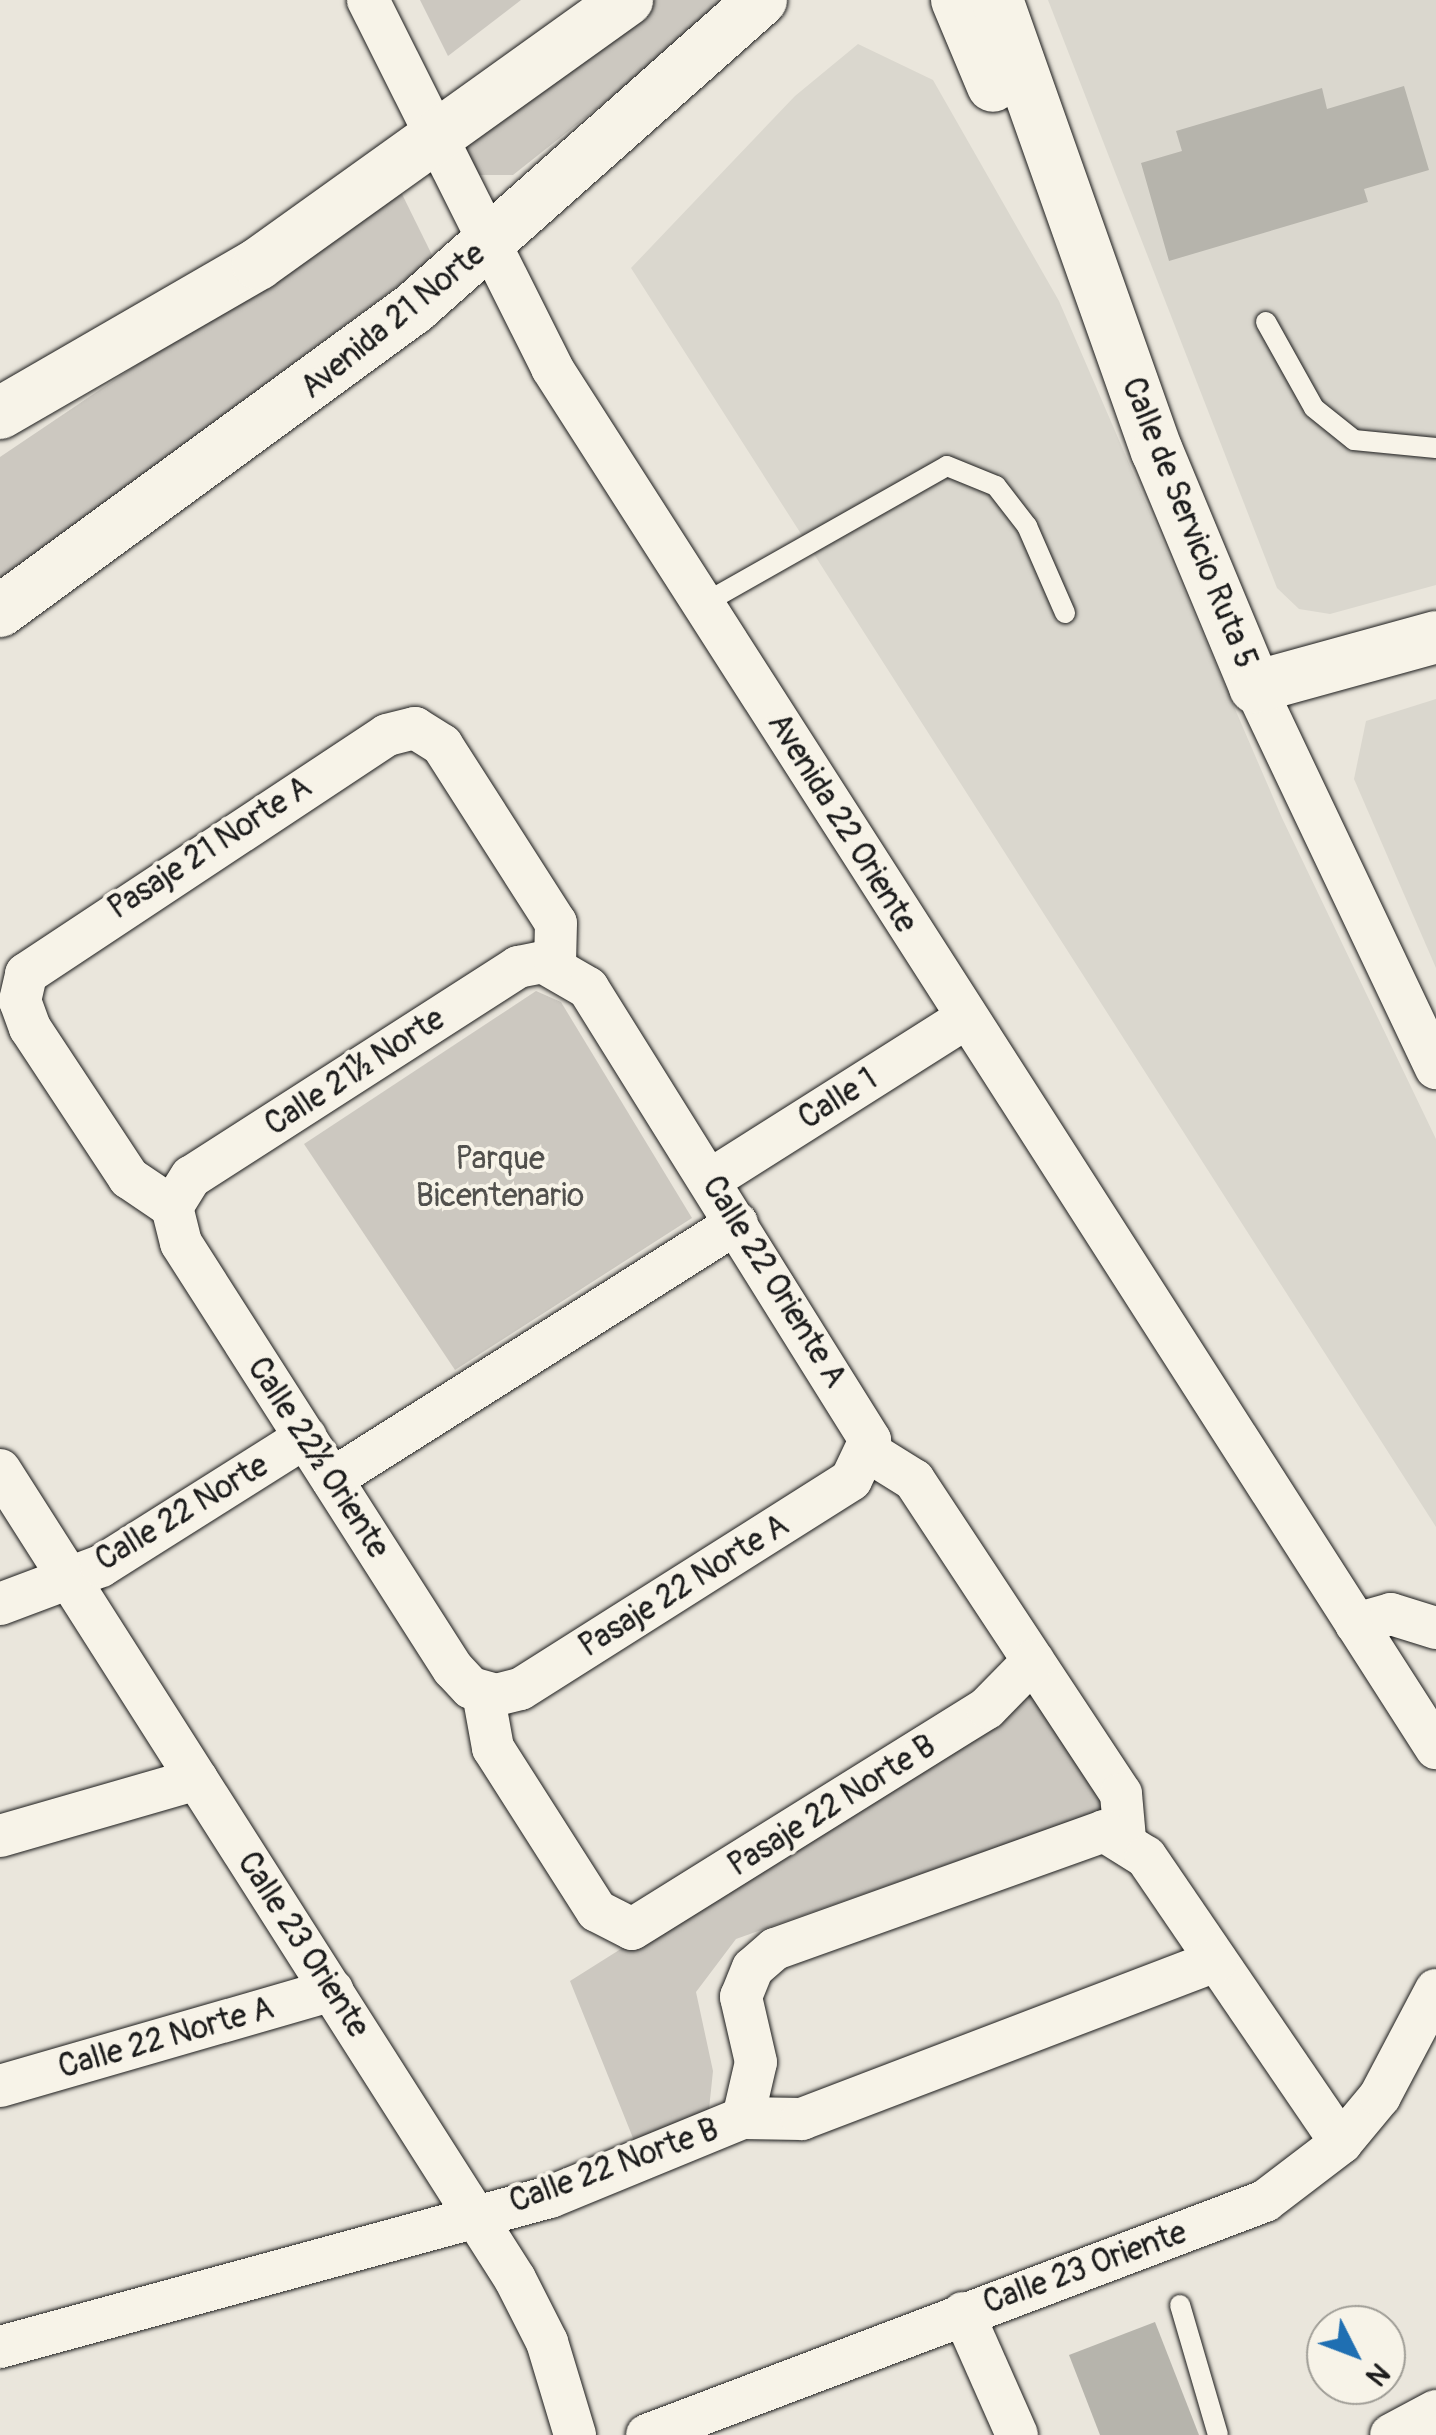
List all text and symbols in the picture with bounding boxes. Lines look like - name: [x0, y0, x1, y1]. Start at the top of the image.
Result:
- street label: Avenida 21 Norte: [293, 235, 493, 407]
- street label: Calle de Servicio Ruta 5: [1113, 372, 1265, 674]
- street label: Avenida 22 Oriente: [759, 706, 925, 940]
- street label: Pasaje 21 Norte A: [101, 768, 319, 928]
- street label: Calle 21½ Norte: [258, 1000, 452, 1144]
- street label: Calle 1: [792, 1060, 884, 1138]
- park label: Parque Bicentenario: [416, 1141, 584, 1216]
- street label: Calle 22 Oriente A: [694, 1169, 854, 1395]
- street label: Calle 22½ Oriente: [239, 1350, 397, 1566]
- street label: Calle 22 Norte: [89, 1447, 275, 1579]
- street label: Pasaje 22 Norte A: [572, 1506, 796, 1666]
- street label: Pasaje 22 Norte B: [721, 1727, 943, 1885]
- street label: Calle 23 Oriente: [229, 1845, 377, 2045]
- street label: Calle 22 Norte A: [54, 1989, 278, 2087]
- street label: Calle 22 Norte B: [504, 2110, 724, 2222]
- street label: Calle 23 Oriente: [978, 2213, 1192, 2323]
- north arrow: [1306, 2305, 1406, 2405]
- text: N: [1358, 2355, 1397, 2393]

